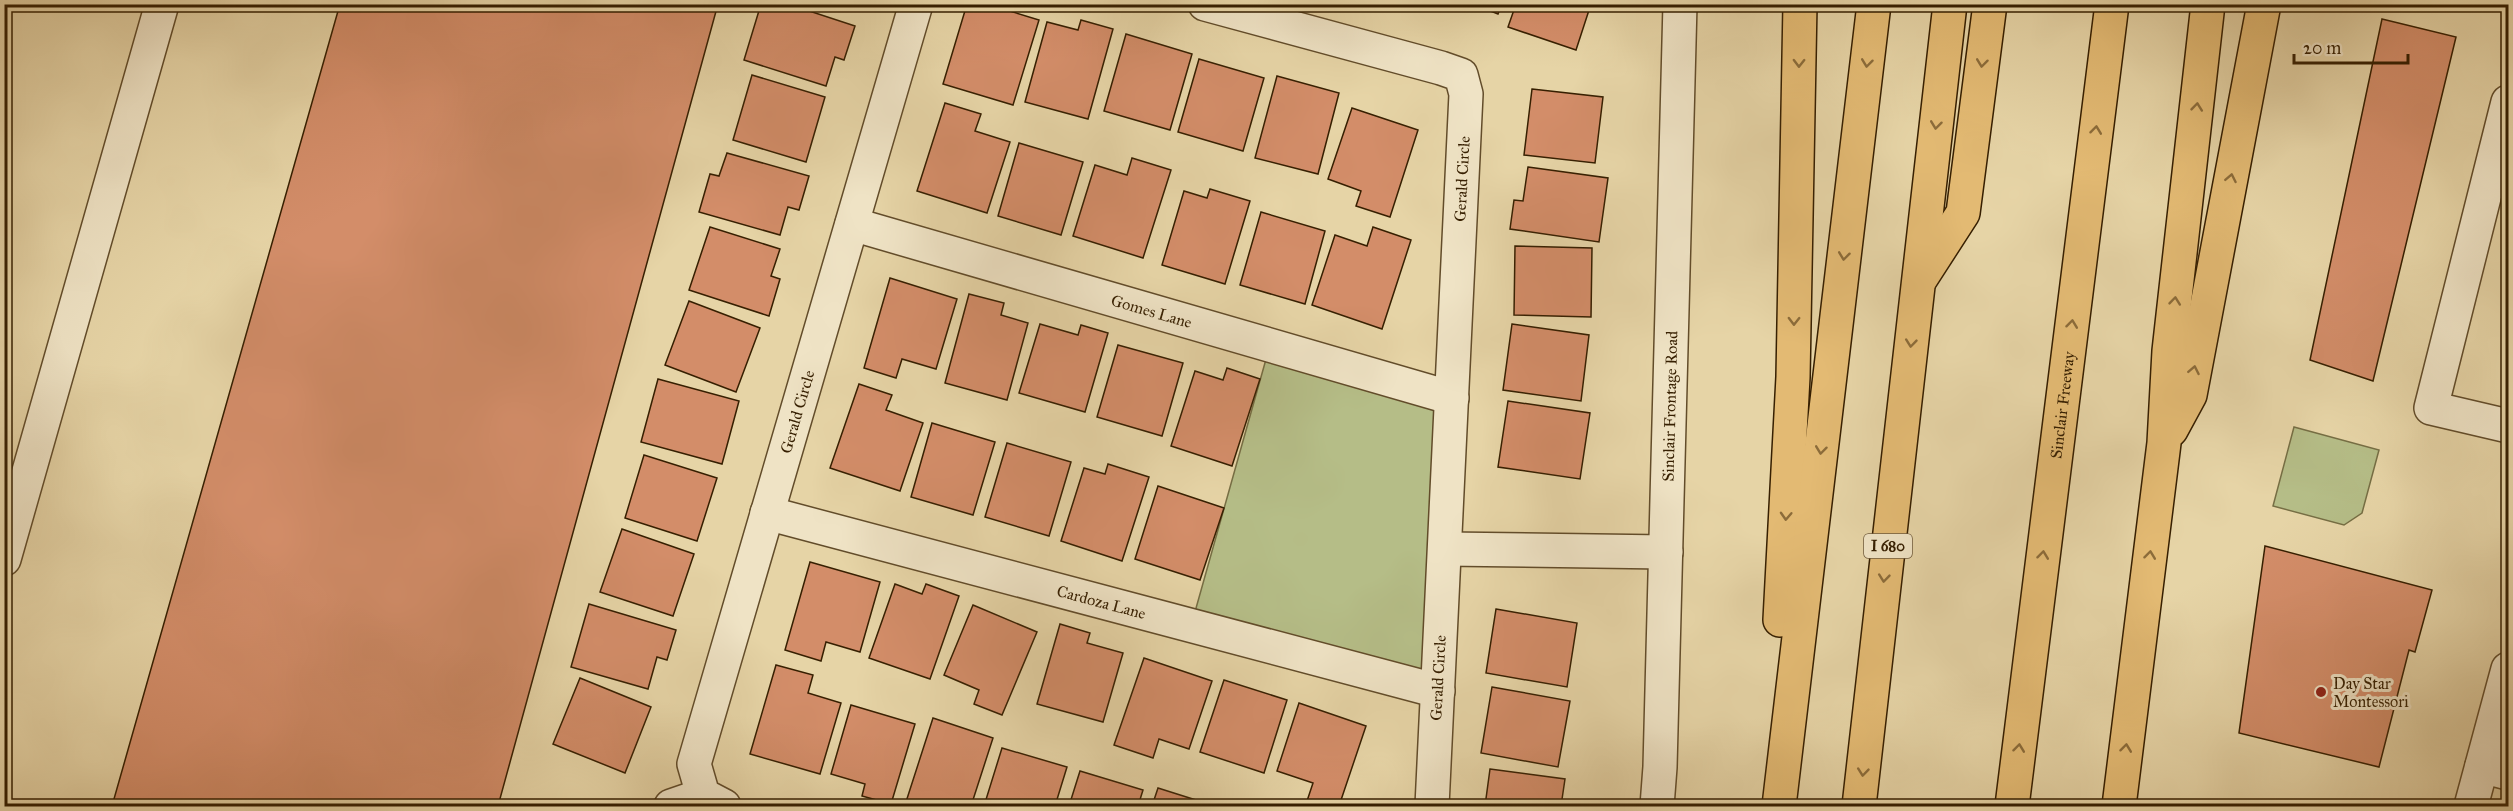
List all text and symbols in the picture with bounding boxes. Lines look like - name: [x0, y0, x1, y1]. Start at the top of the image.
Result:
- scale bar: [2294, 27, 2408, 65]
- text: 20 m: [2303, 37, 2341, 59]
- one-way arrow: [1793, 58, 1805, 67]
- one-way arrow: [1861, 58, 1874, 67]
- one-way arrow: [1977, 58, 1989, 67]
- one-way arrow: [2190, 102, 2203, 111]
- one-way arrow: [1930, 121, 1942, 130]
- one-way arrow: [2090, 125, 2102, 135]
- street label: Gerald Circle: [1450, 135, 1474, 222]
- one-way arrow: [2224, 174, 2237, 184]
- one-way arrow: [1838, 252, 1851, 261]
- street label: Gomes Lane: [1109, 290, 1195, 332]
- one-way arrow: [2168, 296, 2181, 305]
- one-way arrow: [1788, 316, 1801, 325]
- one-way arrow: [2065, 319, 2078, 328]
- street label: Sinclair Frontage Road: [1658, 331, 1681, 482]
- one-way arrow: [1905, 338, 1918, 347]
- street label: Sinclair Freeway: [2046, 350, 2078, 460]
- one-way arrow: [2187, 365, 2200, 375]
- street label: Gerald Circle: [776, 368, 818, 456]
- one-way arrow: [1815, 445, 1828, 454]
- one-way arrow: [1780, 511, 1793, 520]
- road number: I 680: [1864, 534, 1912, 558]
- one-way arrow: [2037, 550, 2049, 560]
- one-way arrow: [2143, 550, 2156, 560]
- one-way arrow: [1878, 574, 1891, 583]
- street label: Cardoza Lane: [1055, 581, 1148, 623]
- street label: Gerald Circle: [1426, 634, 1450, 721]
- place label: Day Star Montessori: [2333, 674, 2409, 711]
- marker: Day Star Montessori: [2314, 685, 2328, 699]
- one-way arrow: [2012, 744, 2025, 753]
- one-way arrow: [2119, 744, 2132, 753]
- one-way arrow: [1857, 768, 1869, 777]

